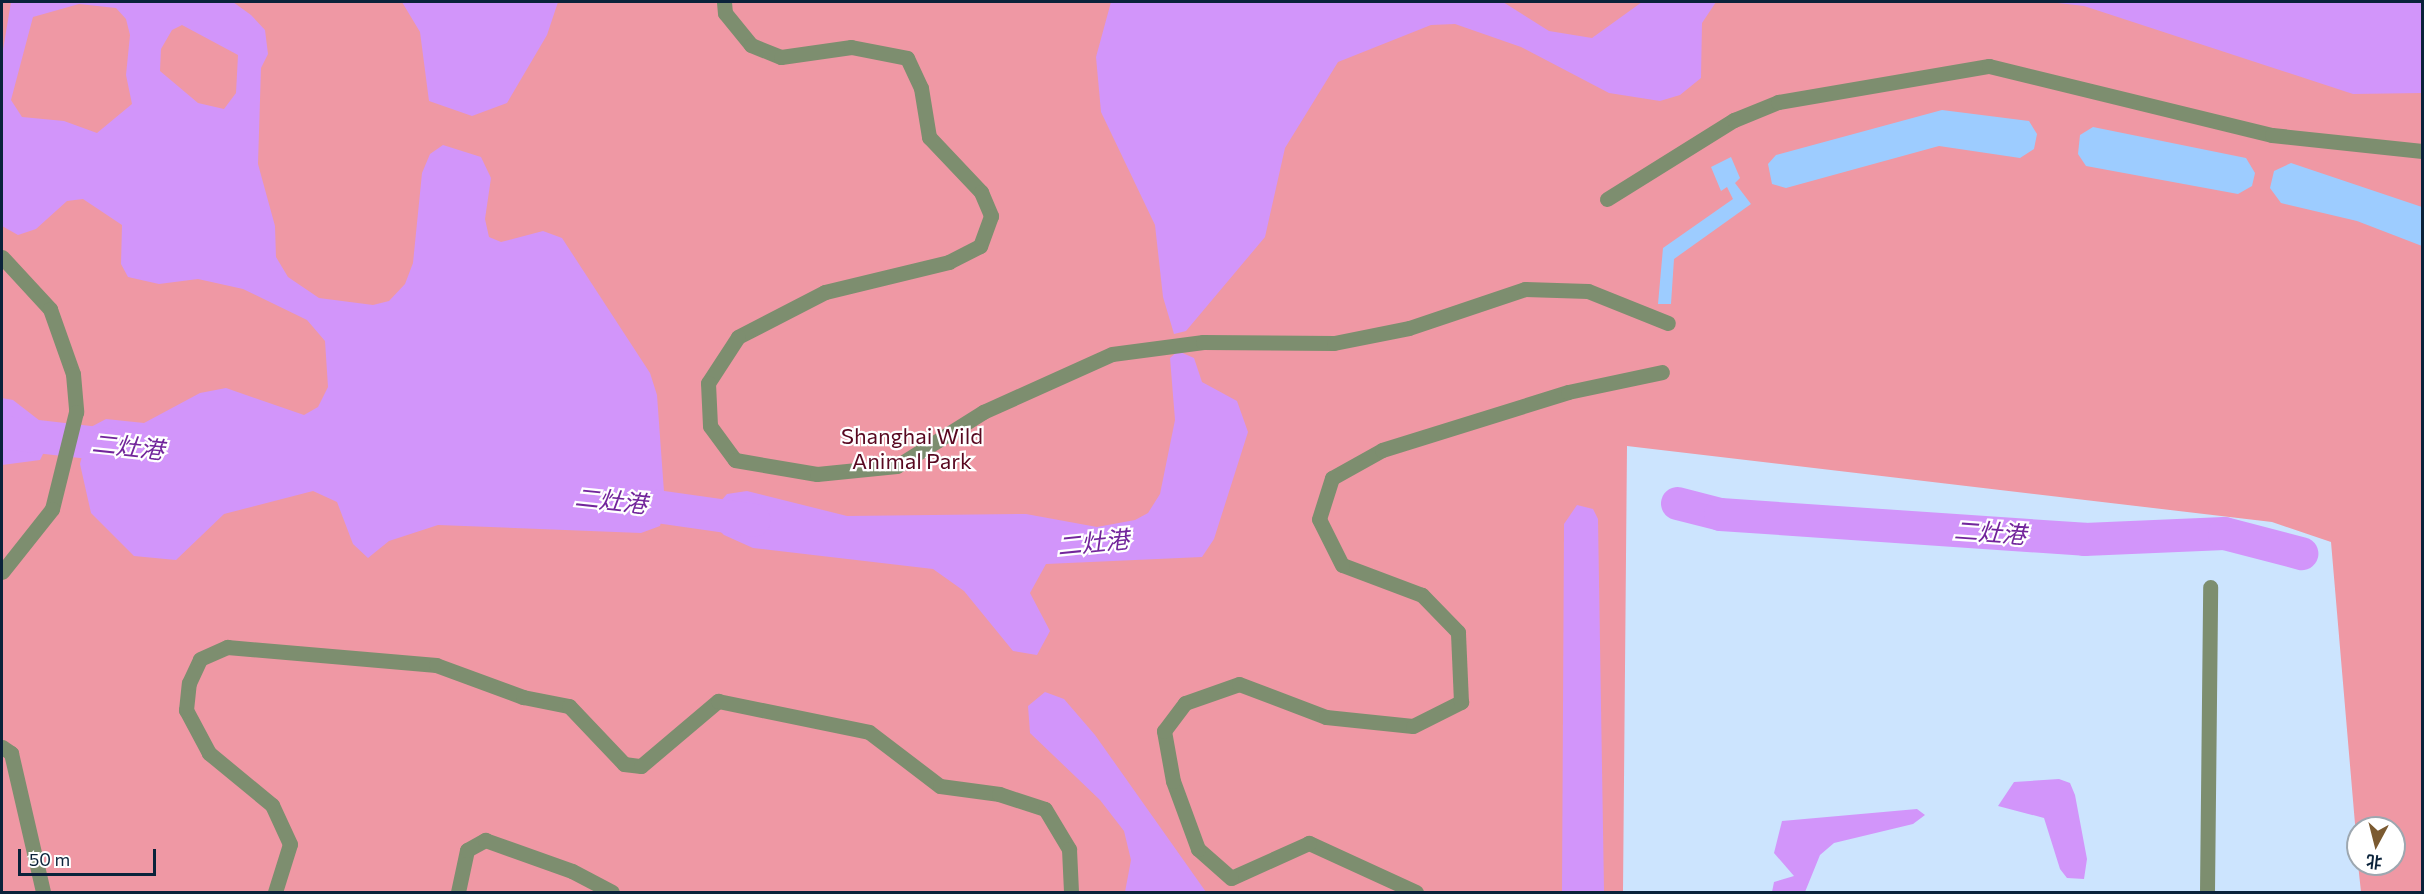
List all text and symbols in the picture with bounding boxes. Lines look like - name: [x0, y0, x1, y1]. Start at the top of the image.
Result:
- park label: Shanghai Wild Animal Park: [841, 422, 983, 474]
- water label: 二灶港: [91, 428, 165, 464]
- water label: 二灶港: [574, 482, 648, 518]
- water label: 二灶港: [1953, 515, 2027, 549]
- water label: 二灶港: [1056, 524, 1130, 560]
- north arrow: [2346, 816, 2406, 876]
- scale bar: [21, 837, 159, 875]
- text: 50 m: [29, 848, 70, 870]
- text: 北: [2365, 852, 2383, 873]

